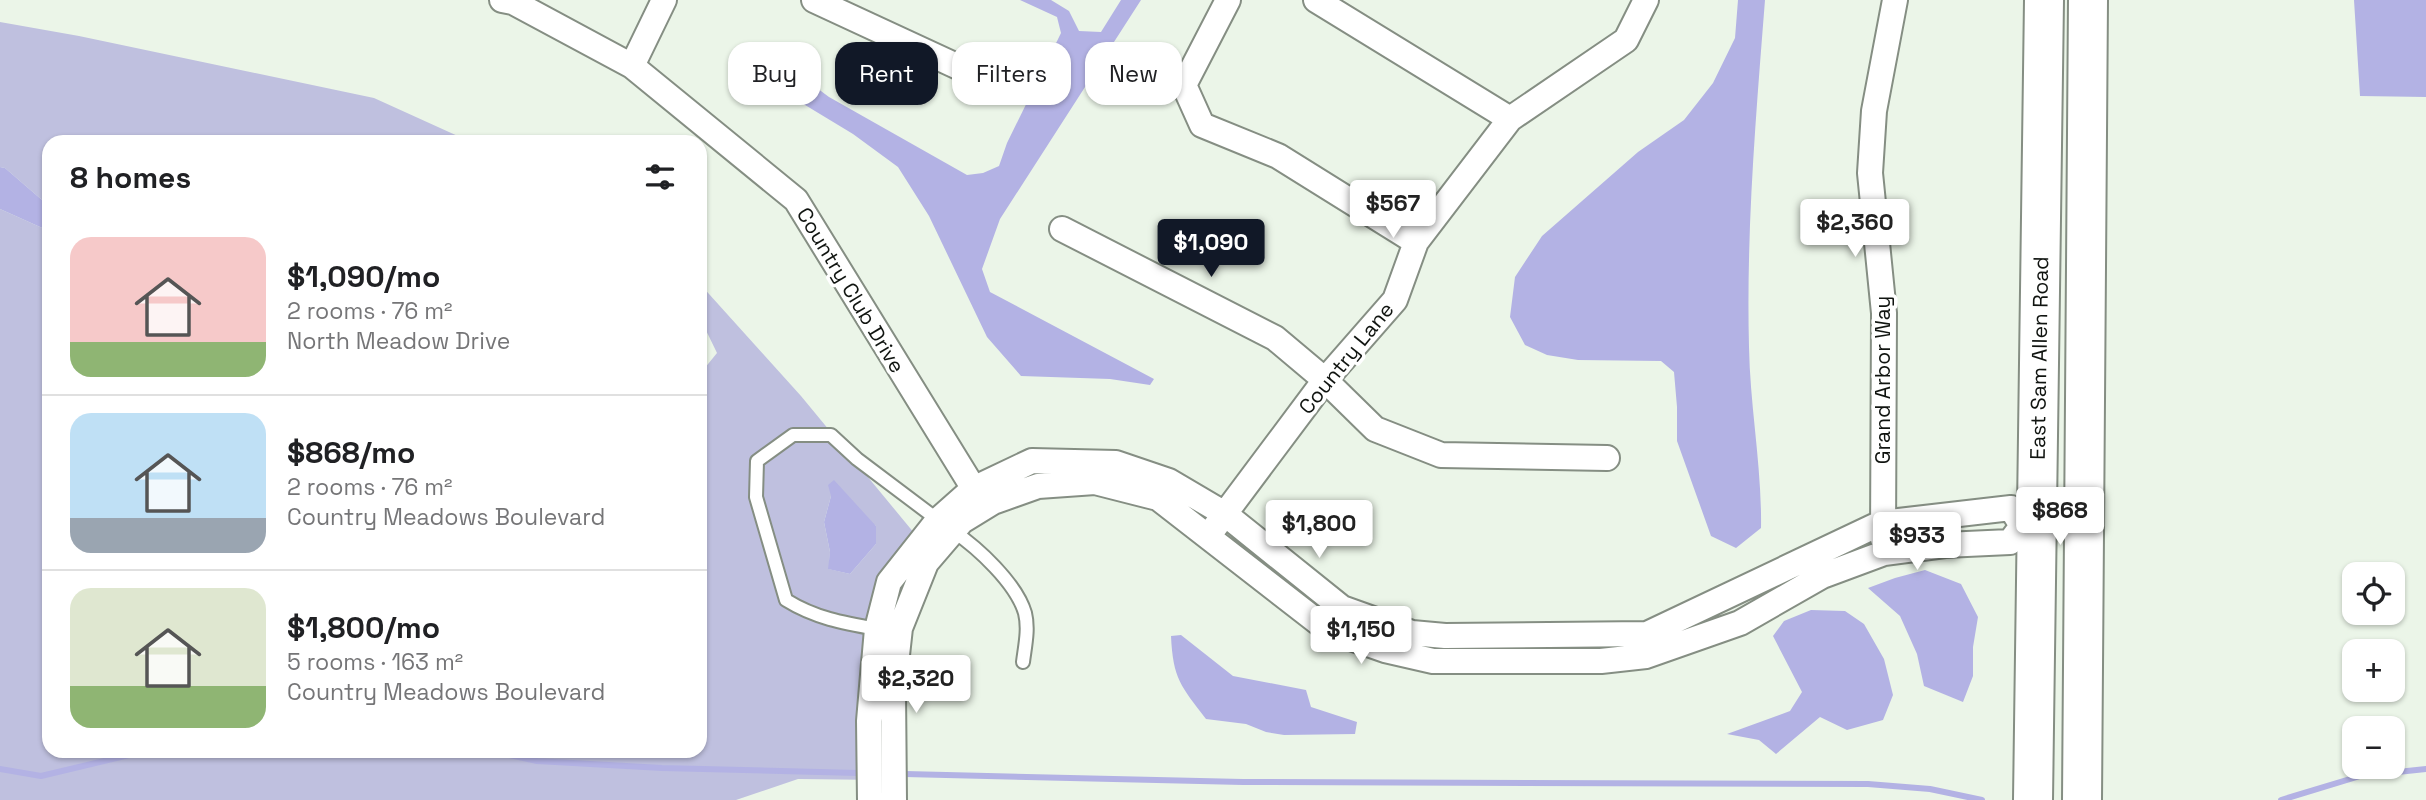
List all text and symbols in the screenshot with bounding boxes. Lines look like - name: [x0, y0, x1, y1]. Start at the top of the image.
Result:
- chip: Buy: [728, 42, 821, 105]
- chip: Rent: [835, 42, 938, 105]
- chip: Filters: [952, 42, 1071, 105]
- chip: New: [1085, 42, 1182, 105]
- text: 8 homes: [70, 158, 191, 197]
- icon: filters: [641, 158, 679, 196]
- pin: $567: [1352, 180, 1434, 240]
- text: $567: [1366, 188, 1420, 218]
- pin: $2,360: [1798, 200, 1912, 259]
- street label: Country Club Drive: [791, 202, 911, 378]
- text: $2,360: [1816, 207, 1894, 237]
- pin: $1,090: [1154, 219, 1268, 279]
- text: $1,090: [1174, 227, 1248, 257]
- street label: East Sam Allen Road: [2024, 256, 2054, 460]
- text: $1,090/mo: [287, 257, 440, 296]
- icon: home: [126, 265, 210, 349]
- text: 2 rooms · 76 m²: [287, 296, 452, 326]
- street label: Country Lane: [1293, 296, 1399, 420]
- street label: Grand Arbor Way: [1869, 296, 1896, 464]
- text: North Meadow Drive: [287, 326, 510, 356]
- text: $868/mo: [287, 433, 415, 472]
- icon: home: [126, 441, 210, 525]
- text: 2 rooms · 76 m²: [287, 472, 452, 502]
- pin: $868: [2019, 488, 2101, 547]
- text: $868: [2032, 495, 2088, 525]
- pin: $1,800: [1262, 500, 1376, 560]
- text: Country Meadows Boulevard: [287, 502, 605, 532]
- text: $1,800: [1282, 508, 1356, 538]
- pin: $933: [1876, 512, 1958, 572]
- text: $933: [1889, 520, 1945, 550]
- map controls: [2342, 562, 2405, 779]
- button: locate: [2342, 562, 2405, 625]
- pin: $1,150: [1304, 606, 1418, 666]
- text: $1,800/mo: [287, 608, 440, 647]
- text: $1,150: [1327, 614, 1396, 644]
- icon: home: [126, 616, 210, 700]
- button: +: [2342, 639, 2405, 702]
- text: 5 rooms · 163 m²: [287, 647, 463, 677]
- pin: $2,320: [859, 656, 973, 715]
- text: $2,320: [878, 663, 954, 693]
- text: Country Meadows Boulevard: [287, 677, 605, 707]
- button: −: [2342, 716, 2405, 779]

